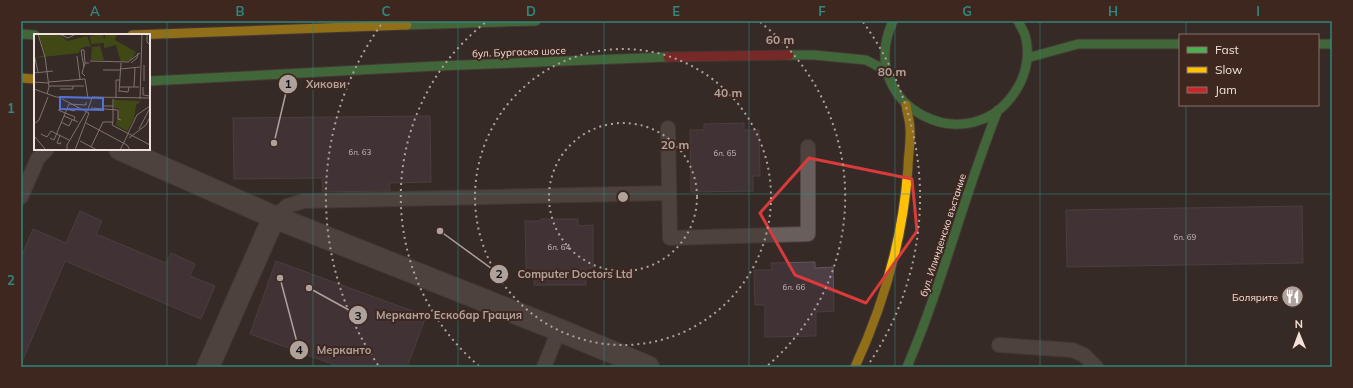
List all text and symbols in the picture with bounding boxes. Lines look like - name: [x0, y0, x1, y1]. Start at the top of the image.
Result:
- text: A: [90, 3, 100, 19]
- text: B: [236, 3, 245, 19]
- text: C: [382, 3, 391, 19]
- text: D: [526, 3, 536, 19]
- text: E: [672, 3, 680, 19]
- text: F: [818, 3, 826, 19]
- text: G: [962, 3, 972, 19]
- text: H: [1108, 3, 1118, 19]
- text: I: [1256, 3, 1260, 19]
- text: 60 m: [766, 32, 794, 47]
- inset map: [34, 34, 150, 150]
- legend: [1179, 34, 1319, 106]
- text: Fast: [1215, 42, 1239, 57]
- street label: бул. Бургаско шосе: [472, 44, 567, 60]
- text: Slow: [1215, 62, 1243, 77]
- text: 80 m: [878, 64, 906, 79]
- callout: Хикови: [278, 73, 354, 96]
- text: 1: [284, 76, 292, 91]
- text: Хикови: [305, 77, 346, 91]
- text: Jam: [1215, 82, 1237, 97]
- text: 40 m: [714, 85, 742, 100]
- text: 1: [7, 100, 15, 116]
- text: 20 m: [661, 137, 689, 152]
- house number: бл. 63: [349, 147, 372, 157]
- house number: бл. 65: [714, 148, 737, 158]
- street label: бул. Илинденско въстание: [917, 171, 969, 298]
- centre of rings: [616, 190, 630, 204]
- house number: бл. 69: [1174, 232, 1197, 242]
- house number: бл. 64: [548, 242, 571, 252]
- callout: Computer Doctors Ltd: [489, 262, 640, 285]
- text: 2: [495, 266, 503, 281]
- text: Computer Doctors Ltd: [517, 267, 633, 281]
- text: 2: [7, 272, 15, 288]
- house number: бл. 66: [783, 282, 806, 292]
- restaurant icon: Болярите: [1280, 284, 1306, 310]
- place label: Болярите: [1232, 291, 1278, 304]
- callout: Мерканто Ескобар Грация: [348, 304, 530, 327]
- text: 3: [354, 308, 362, 323]
- text: Мерканто Ескобар Грация: [376, 308, 522, 322]
- north arrow: [1279, 314, 1319, 354]
- text: N: [1295, 317, 1303, 331]
- callout: Мерканто: [289, 338, 379, 361]
- text: 4: [295, 342, 303, 357]
- text: Мерканто: [317, 343, 372, 357]

